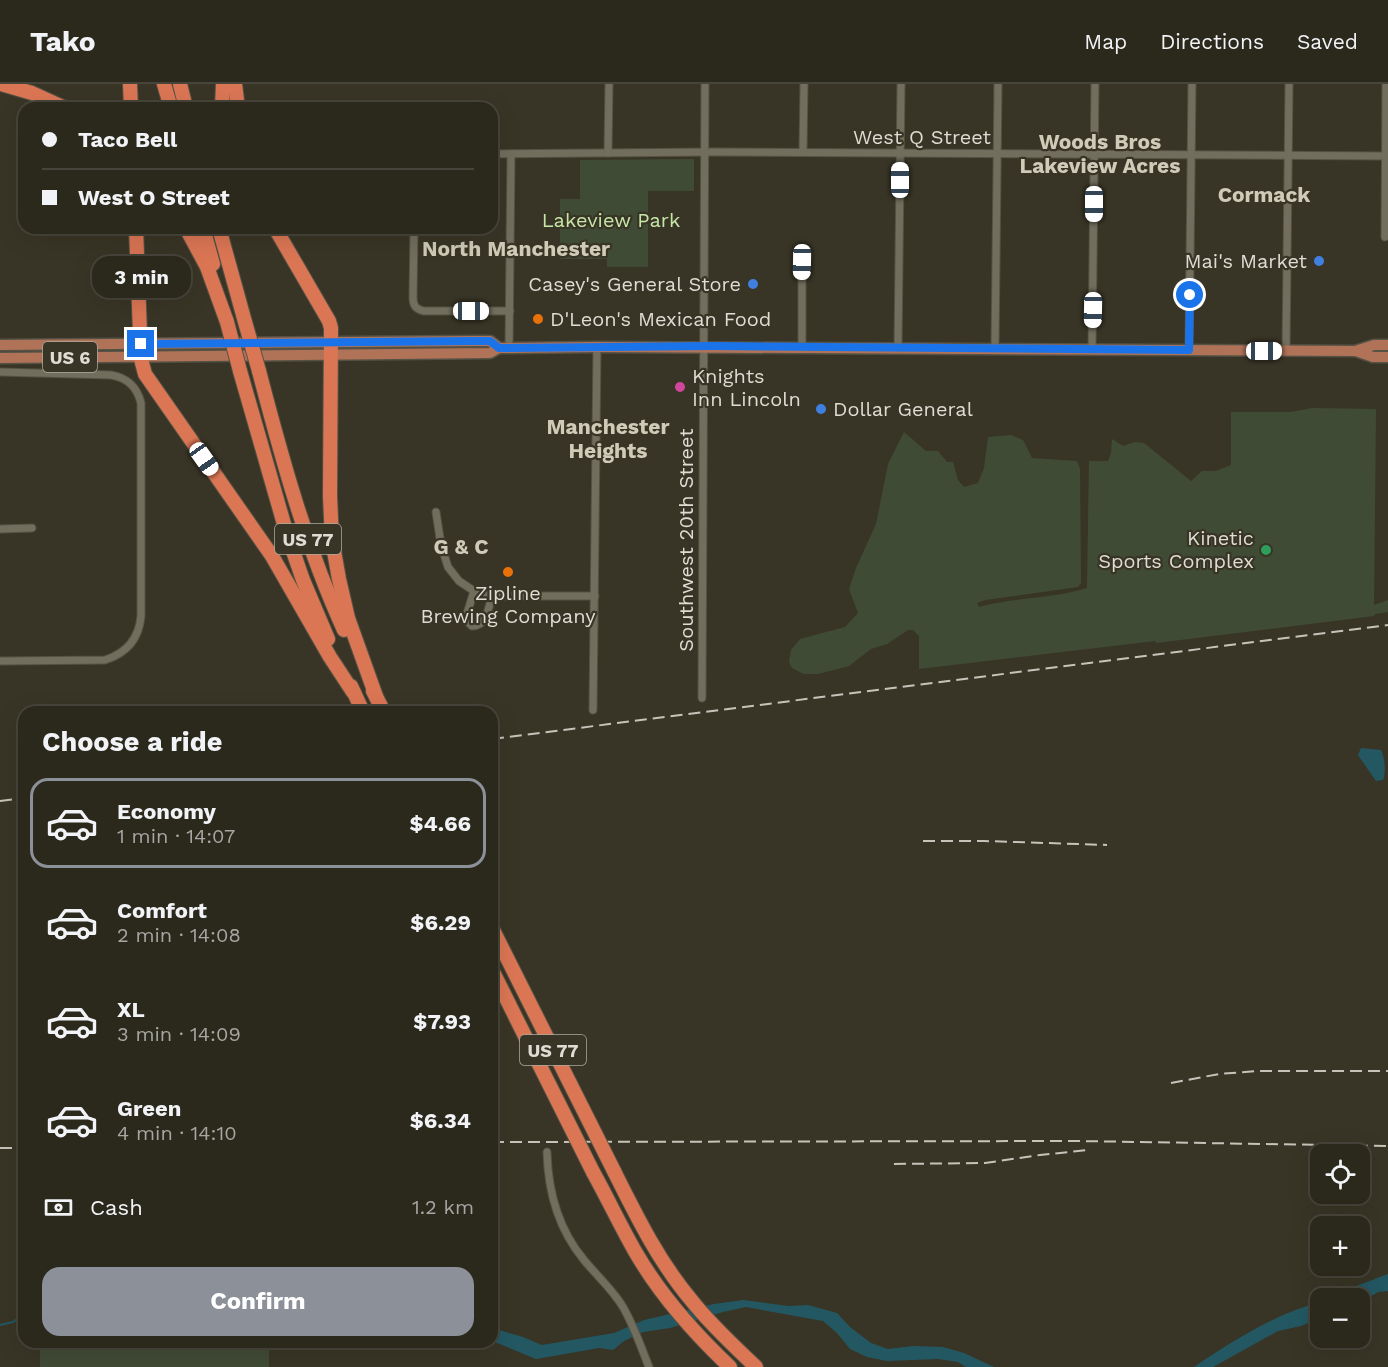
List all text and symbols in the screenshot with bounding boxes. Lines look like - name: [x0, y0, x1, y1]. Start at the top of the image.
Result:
- text: Tako: [30, 25, 95, 58]
- text: Map: [1084, 29, 1127, 54]
- text: Directions: [1160, 29, 1264, 54]
- text: Saved: [1297, 29, 1358, 54]
- street label: West Q Street: [853, 125, 992, 149]
- text: Taco Bell: [78, 127, 177, 152]
- district label: Woods Bros Lakeview Acres: [1020, 129, 1180, 178]
- car: [891, 162, 909, 198]
- district label: Cormack: [1218, 182, 1311, 207]
- text: West O Street: [78, 185, 230, 210]
- car: [1085, 186, 1103, 222]
- park label: Lakeview Park: [542, 208, 680, 232]
- district label: North Manchester: [422, 236, 610, 261]
- car: [793, 244, 811, 280]
- place label: Mai's Market: [1185, 249, 1308, 273]
- marker: Mai's Market: [1312, 254, 1326, 268]
- callout: 3 min: [92, 257, 190, 299]
- text: 3 min: [114, 265, 169, 289]
- place label: Casey's General Store: [528, 272, 741, 296]
- marker: Casey's General Store: [746, 277, 760, 291]
- route start: [1176, 281, 1203, 308]
- car: [1084, 292, 1102, 328]
- car: [453, 302, 489, 320]
- place label: D'Leon's Mexican Food: [550, 307, 771, 331]
- marker: D'Leon's Mexican Food: [531, 312, 545, 326]
- route end: [127, 330, 154, 357]
- road number: US 6: [43, 342, 97, 372]
- car: [1246, 342, 1282, 360]
- place label: Knights Inn Lincoln: [692, 364, 801, 411]
- marker: Knights Inn Lincoln: [673, 380, 687, 394]
- place label: Dollar General: [833, 397, 973, 421]
- marker: Dollar General: [814, 402, 828, 416]
- district label: Manchester Heights: [547, 414, 669, 463]
- street label: Southwest 20th Street: [674, 428, 698, 652]
- car: [186, 439, 222, 479]
- road number: US 77: [275, 524, 341, 554]
- place label: Kinetic Sports Complex: [1098, 526, 1254, 573]
- district label: G & C: [433, 534, 489, 559]
- marker: Kinetic Sports Complex: [1259, 543, 1273, 557]
- marker: Zipline Brewing Company: [501, 565, 515, 579]
- place label: Zipline Brewing Company: [420, 581, 596, 628]
- text: Choose a ride: [42, 726, 222, 758]
- icon: car: [45, 796, 99, 850]
- text: Economy: [117, 799, 216, 824]
- text: $4.66: [409, 811, 471, 836]
- text: 1 min · 14:07: [117, 824, 235, 848]
- icon: car: [45, 895, 99, 949]
- text: Comfort: [117, 898, 207, 923]
- text: $6.29: [410, 910, 471, 935]
- text: 2 min · 14:08: [117, 923, 241, 947]
- icon: car: [45, 994, 99, 1048]
- text: XL: [117, 997, 145, 1022]
- text: $7.93: [413, 1009, 471, 1034]
- text: 3 min · 14:09: [117, 1022, 241, 1046]
- road number: US 77: [520, 1035, 586, 1065]
- icon: car: [45, 1093, 99, 1147]
- text: Green: [117, 1096, 181, 1121]
- text: $6.34: [410, 1108, 471, 1133]
- text: 4 min · 14:10: [117, 1121, 237, 1145]
- map controls: [1310, 1144, 1370, 1348]
- button: locate: [1310, 1144, 1370, 1204]
- icon: cash: [42, 1191, 75, 1224]
- text: Cash: [90, 1195, 143, 1220]
- text: 1.2 km: [412, 1195, 474, 1219]
- button: +: [1310, 1216, 1370, 1276]
- button: Confirm: [42, 1267, 474, 1336]
- button: −: [1310, 1288, 1370, 1348]

